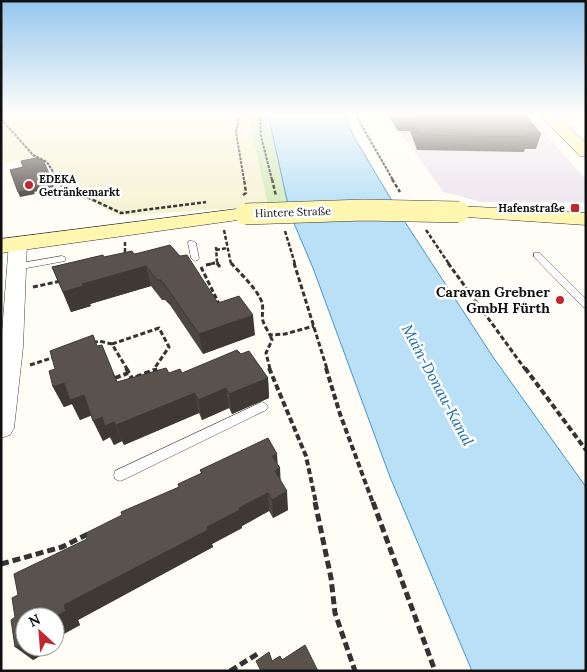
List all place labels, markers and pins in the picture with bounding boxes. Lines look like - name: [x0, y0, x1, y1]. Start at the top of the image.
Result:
- place label: EDEKA Getränkemarkt: [39, 172, 121, 199]
- marker: EDEKA Getränkemarkt: [23, 179, 35, 191]
- place label: Hafenstraße: [498, 201, 565, 215]
- marker: Hafenstraße: [569, 202, 581, 214]
- place label: Caravan Grebner GmbH Fürth: [436, 283, 550, 317]
- marker: Caravan Grebner GmbH Fürth: [554, 294, 566, 306]

